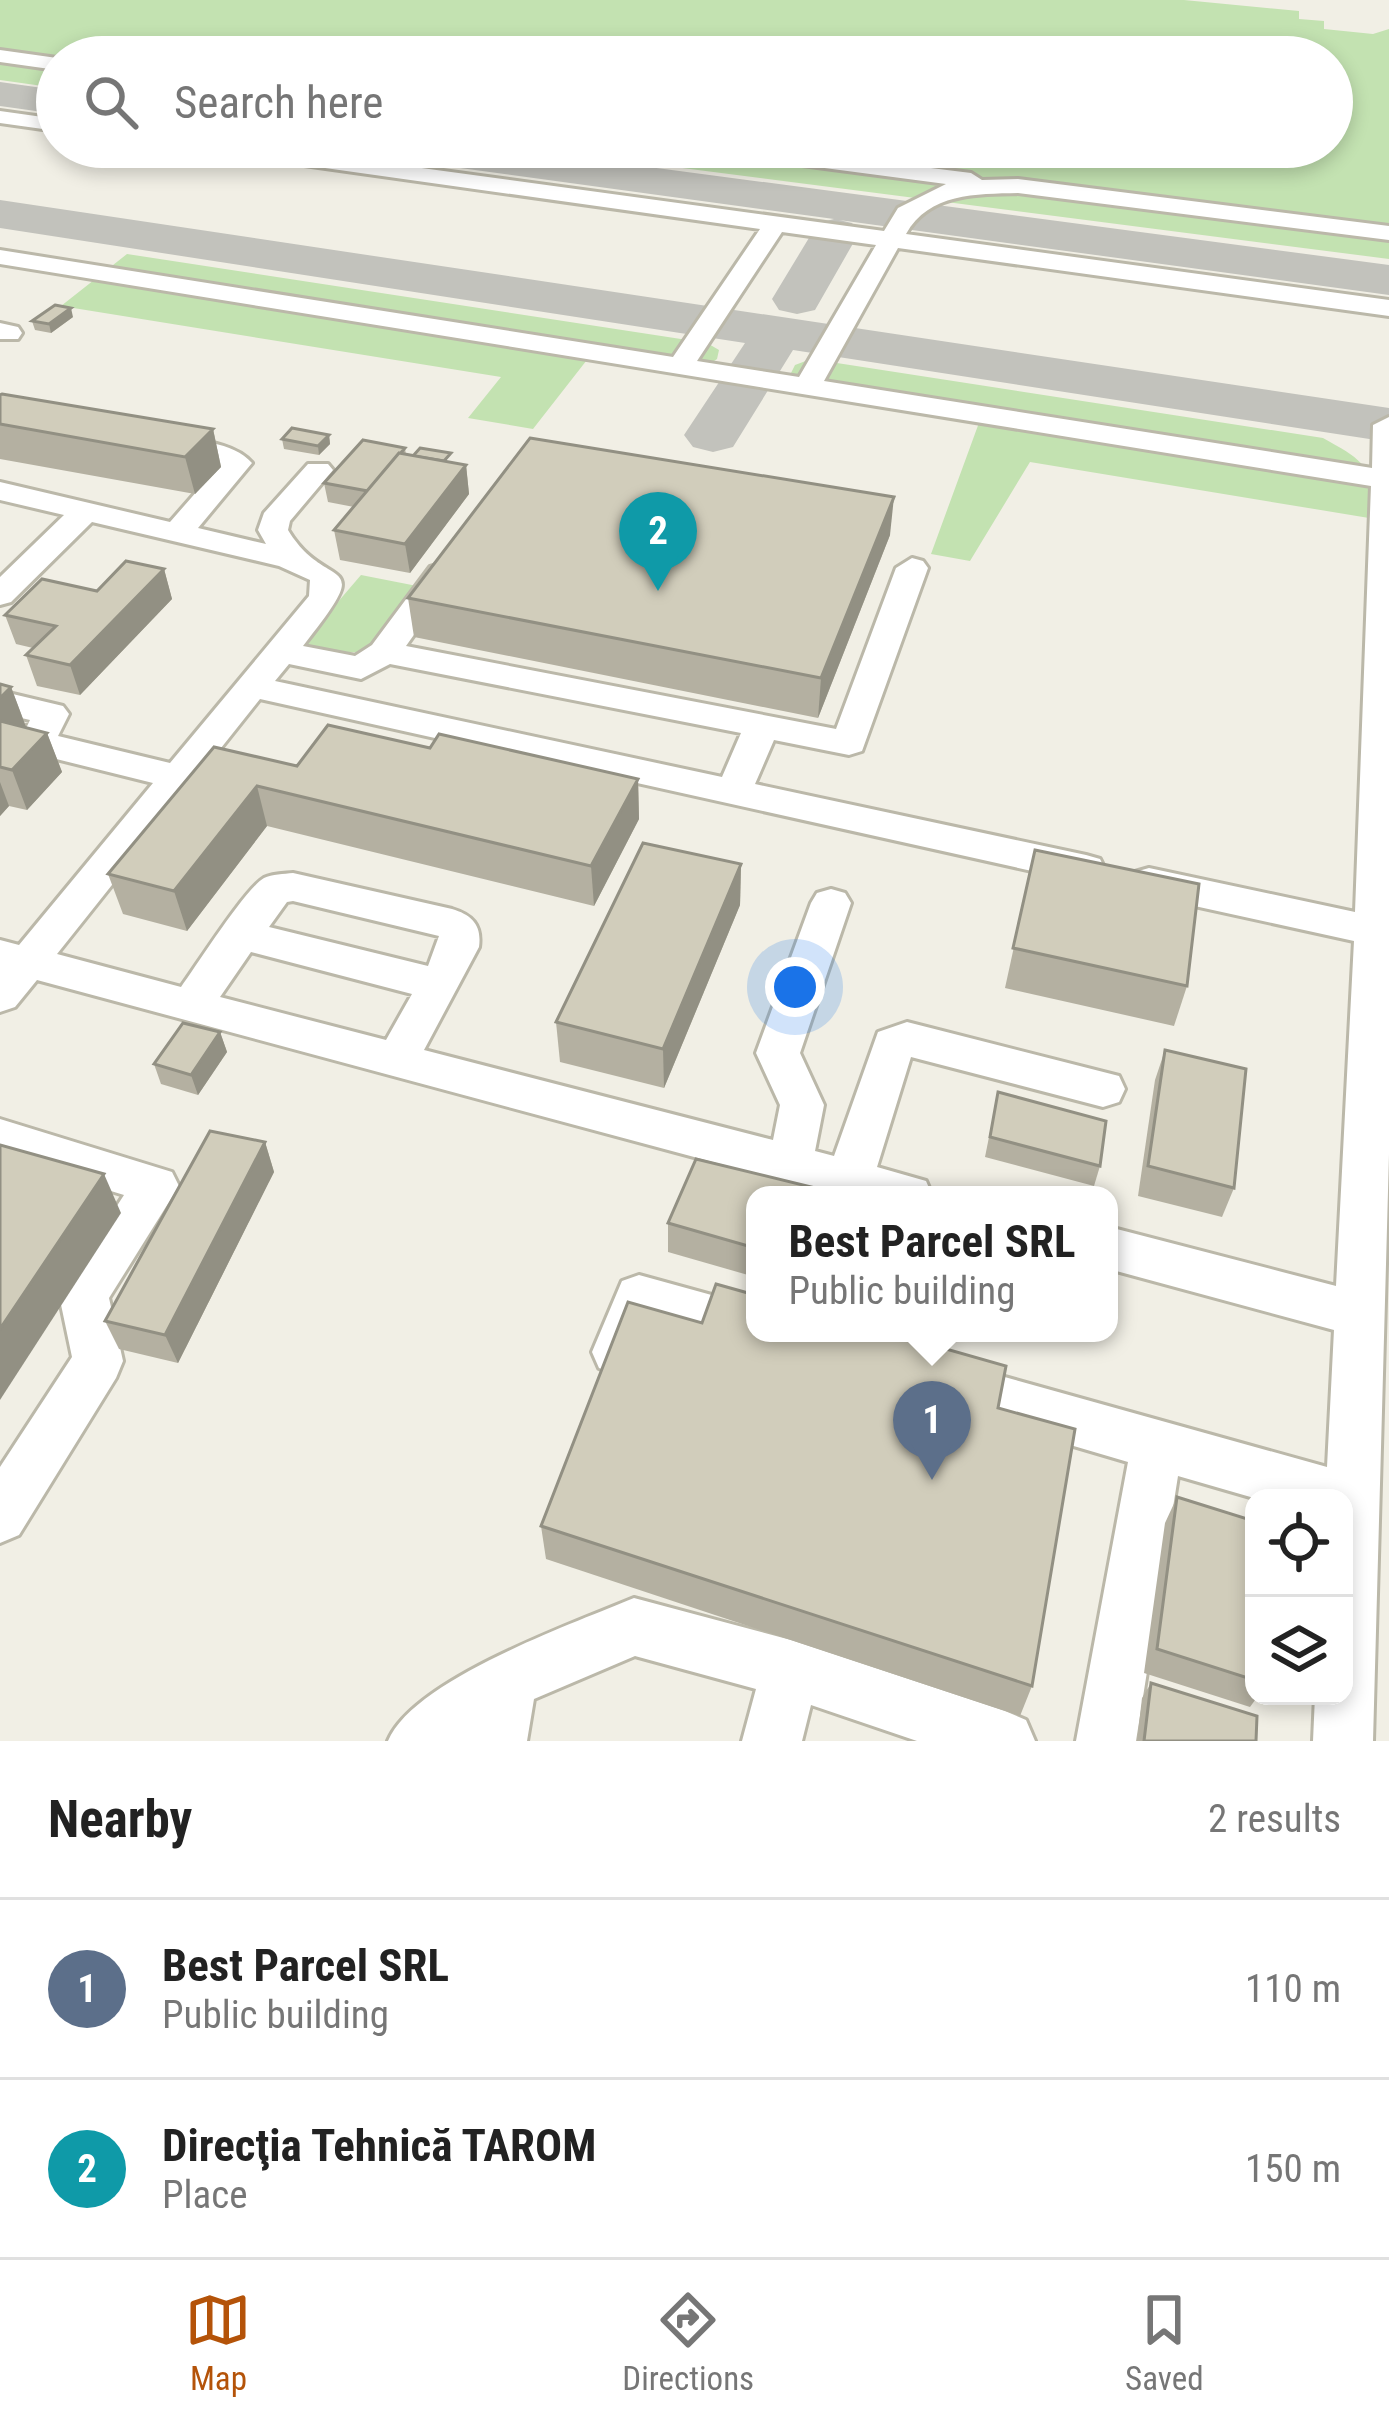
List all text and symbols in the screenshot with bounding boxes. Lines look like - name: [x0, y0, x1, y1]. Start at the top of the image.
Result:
- search box: [36, 36, 1353, 168]
- icon: search: [78, 69, 144, 135]
- text: Search here: [174, 76, 383, 129]
- pin: 2: [619, 492, 697, 591]
- your location: [765, 957, 825, 1017]
- popup: [746, 1186, 1118, 1342]
- text: Best Parcel SRL: [788, 1215, 1076, 1268]
- text: Public building: [788, 1268, 1015, 1314]
- pin: 1: [893, 1381, 971, 1480]
- map controls: [1245, 1489, 1353, 1705]
- button: locate: [1245, 1489, 1353, 1597]
- button: layers: [1245, 1597, 1353, 1705]
- text: Nearby: [48, 1790, 192, 1849]
- text: 2 results: [1208, 1796, 1341, 1842]
- text: Best Parcel SRL: [162, 1939, 449, 1992]
- text: 1: [77, 1966, 97, 2012]
- text: 110 m: [1245, 1966, 1341, 2012]
- text: Public building: [162, 1992, 389, 2038]
- text: Direcţia Tehnică TAROM: [162, 2119, 596, 2172]
- text: 2: [77, 2146, 97, 2192]
- text: 150 m: [1245, 2146, 1341, 2192]
- text: Place: [162, 2172, 248, 2218]
- tab: Map: [185, 2287, 251, 2398]
- tab: Directions: [622, 2287, 754, 2398]
- tab: Saved: [1125, 2287, 1204, 2398]

